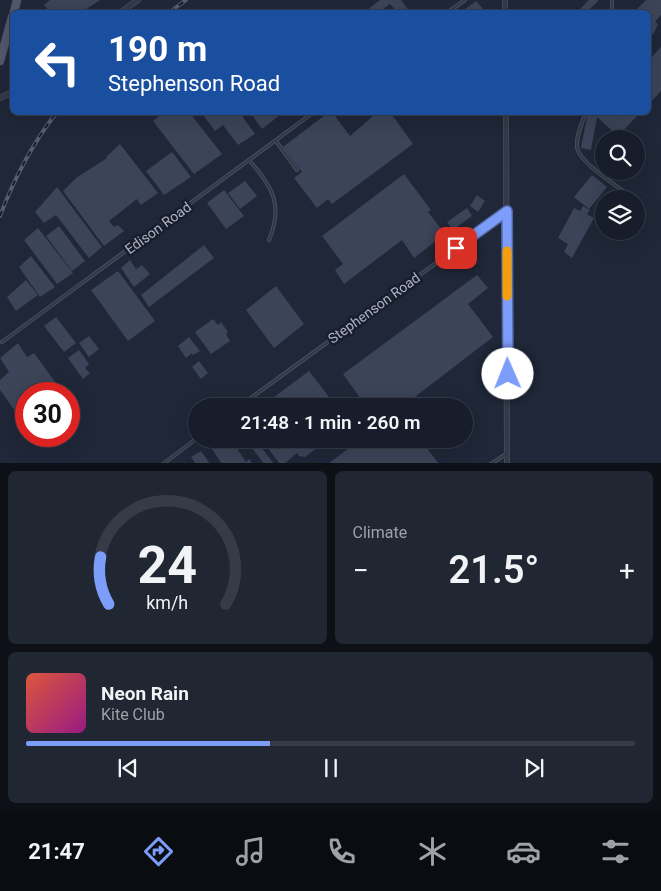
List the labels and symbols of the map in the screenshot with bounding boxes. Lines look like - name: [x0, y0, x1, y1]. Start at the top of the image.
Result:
- street label: Edison Road: [122, 199, 194, 257]
- pin: [435, 227, 477, 269]
- street label: Stephenson Road: [325, 269, 423, 347]
- position arrow: [481, 347, 533, 399]
- speed limit sign: 30: [15, 382, 80, 447]

